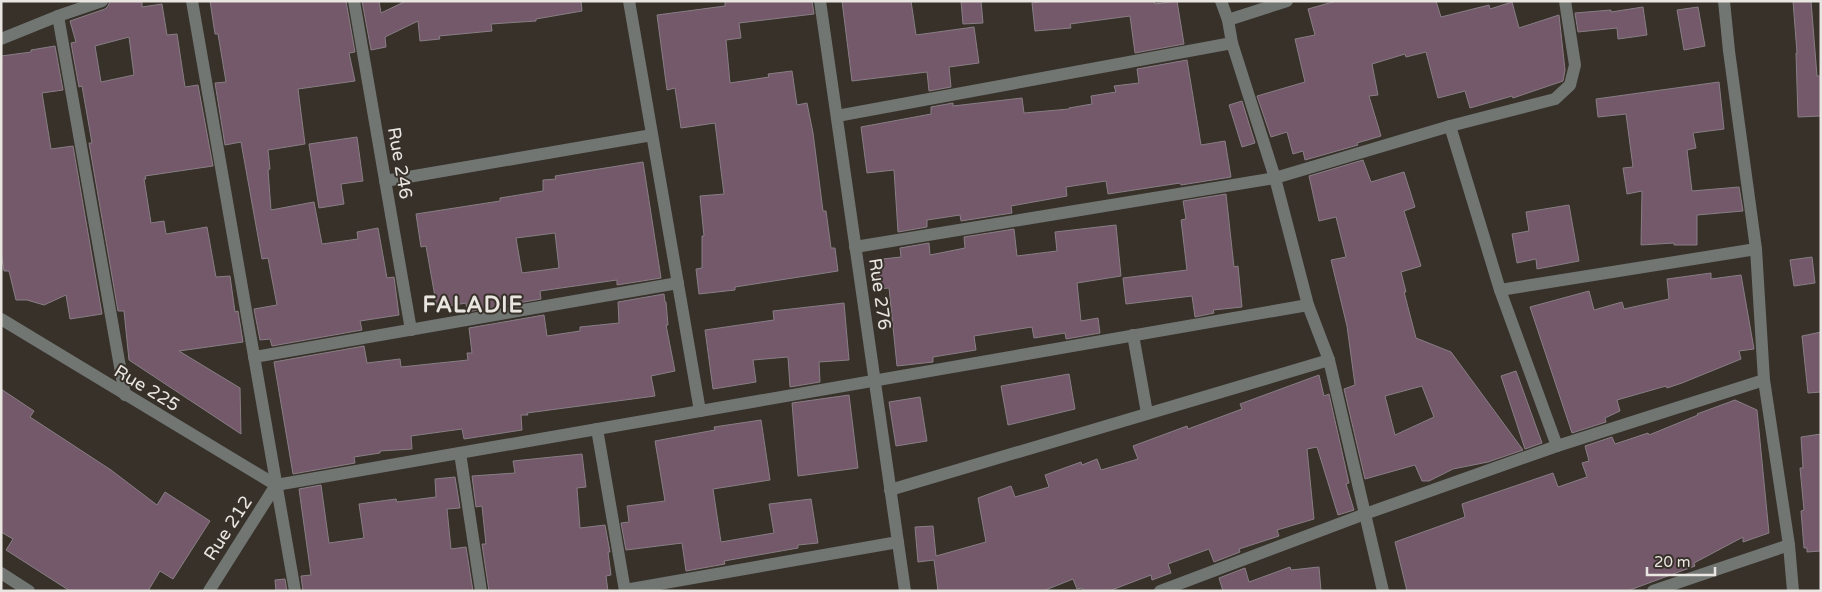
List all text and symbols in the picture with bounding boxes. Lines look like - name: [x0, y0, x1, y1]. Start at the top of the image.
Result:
- street label: Rue 246: [383, 125, 417, 201]
- street label: Rue 276: [864, 257, 896, 331]
- district label: FALADIE: [422, 292, 524, 318]
- street label: Rue 225: [110, 360, 184, 416]
- street label: Rue 212: [199, 492, 257, 564]
- scale bar: [1647, 544, 1714, 576]
- text: 20 m: [1654, 553, 1691, 571]

